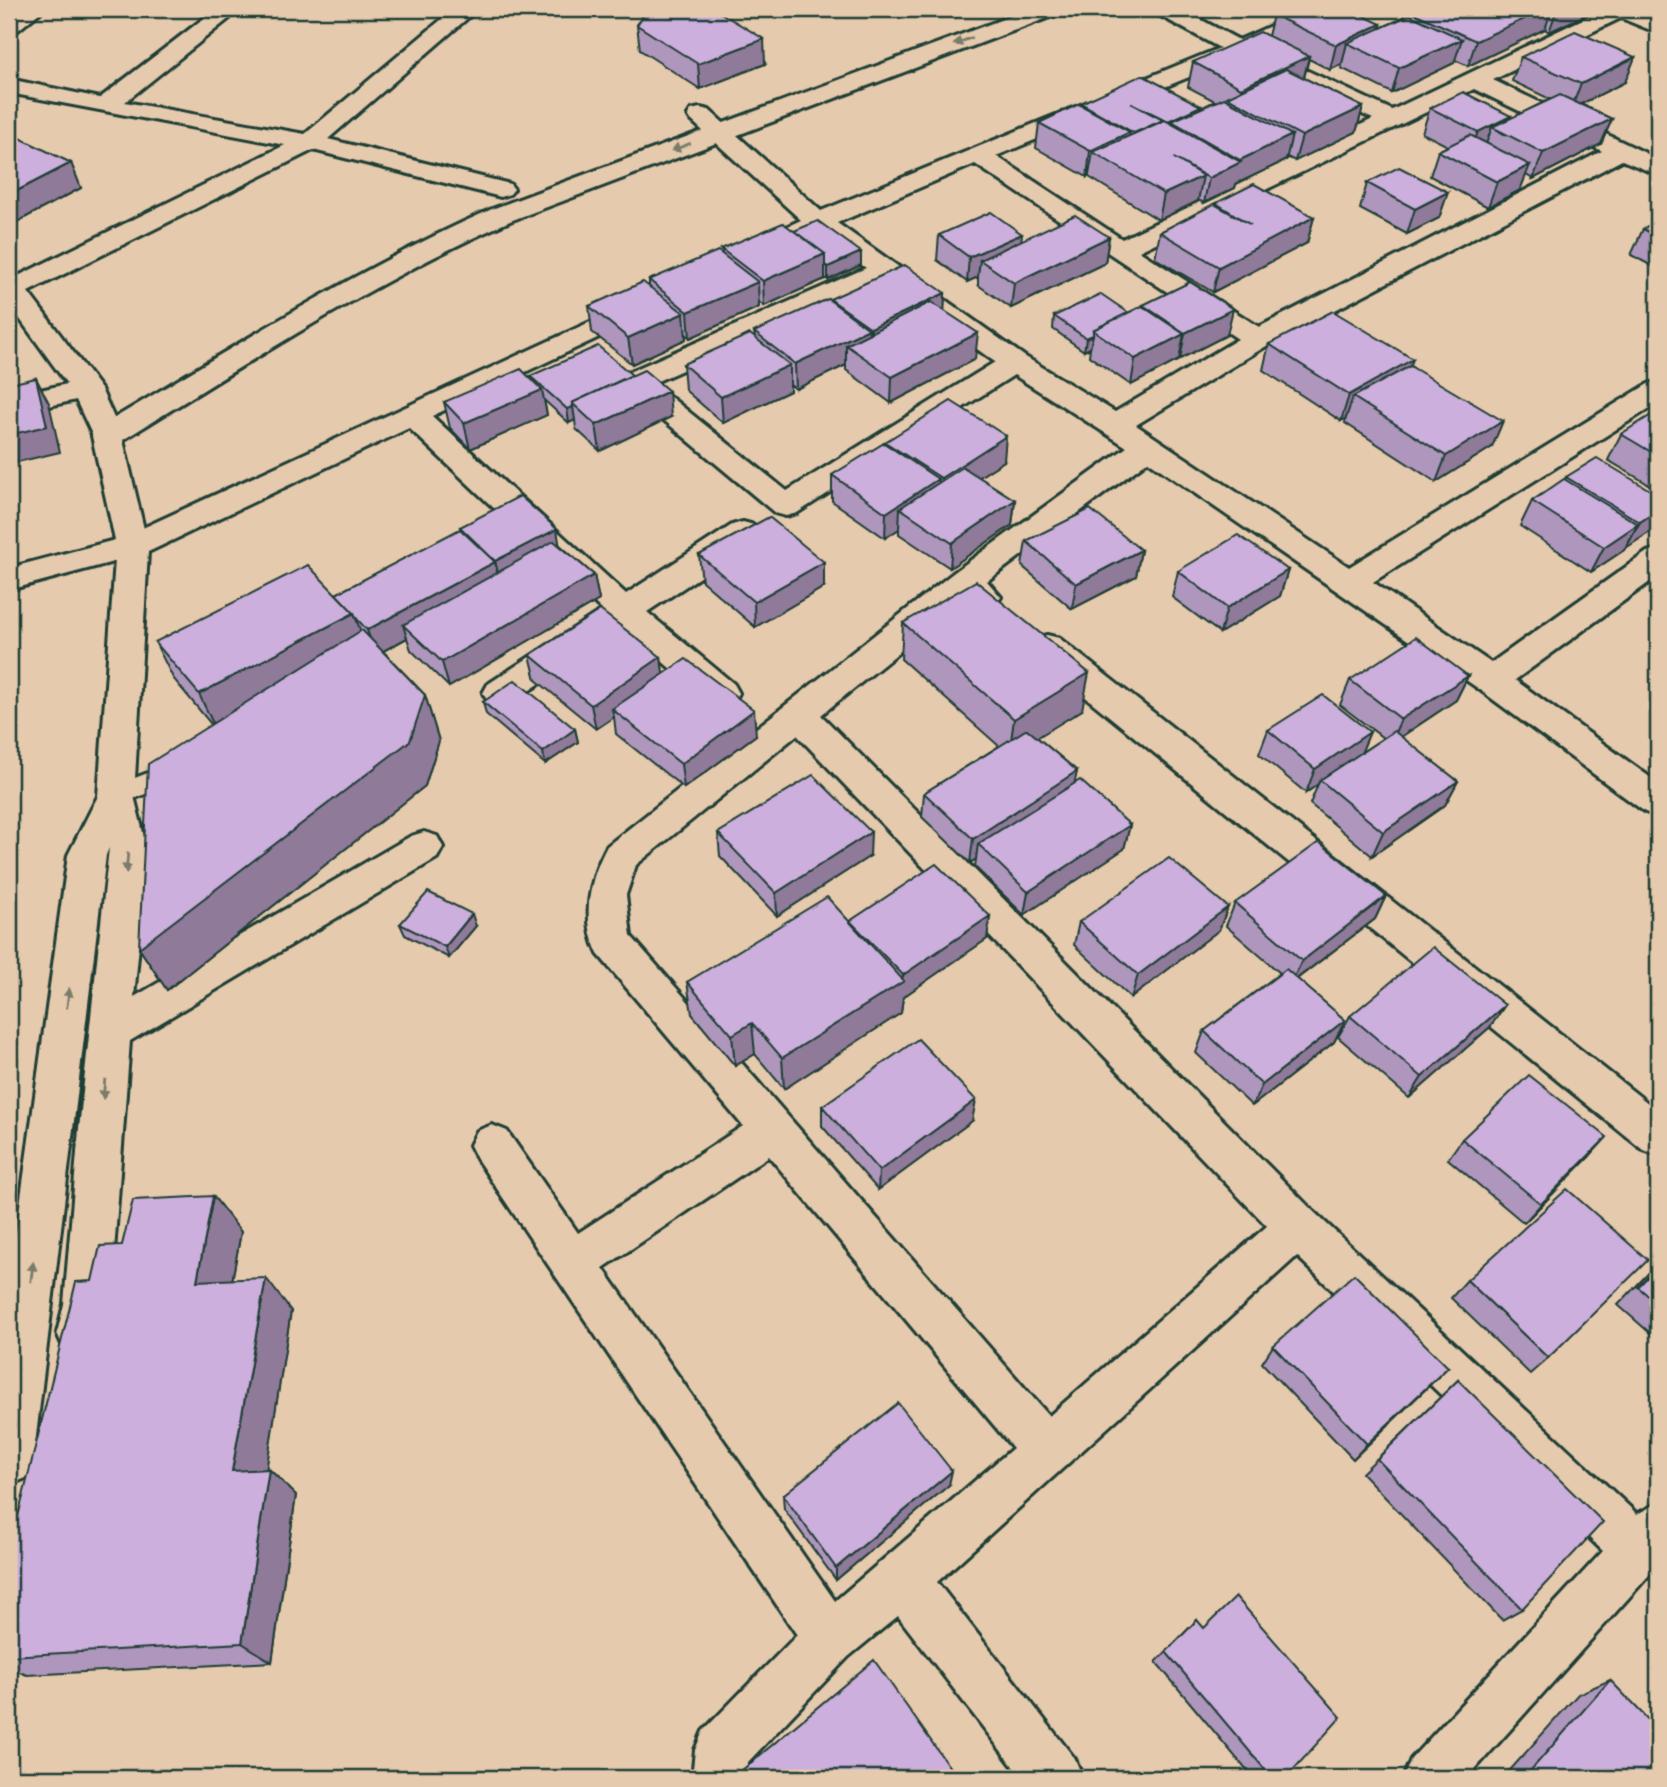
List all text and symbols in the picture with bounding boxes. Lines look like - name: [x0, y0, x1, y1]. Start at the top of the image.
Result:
- one-way arrow: [953, 36, 974, 47]
- one-way arrow: [671, 142, 692, 153]
- one-way arrow: [121, 852, 132, 874]
- one-way arrow: [63, 987, 74, 1009]
- one-way arrow: [98, 1078, 109, 1100]
- one-way arrow: [26, 1261, 37, 1283]

